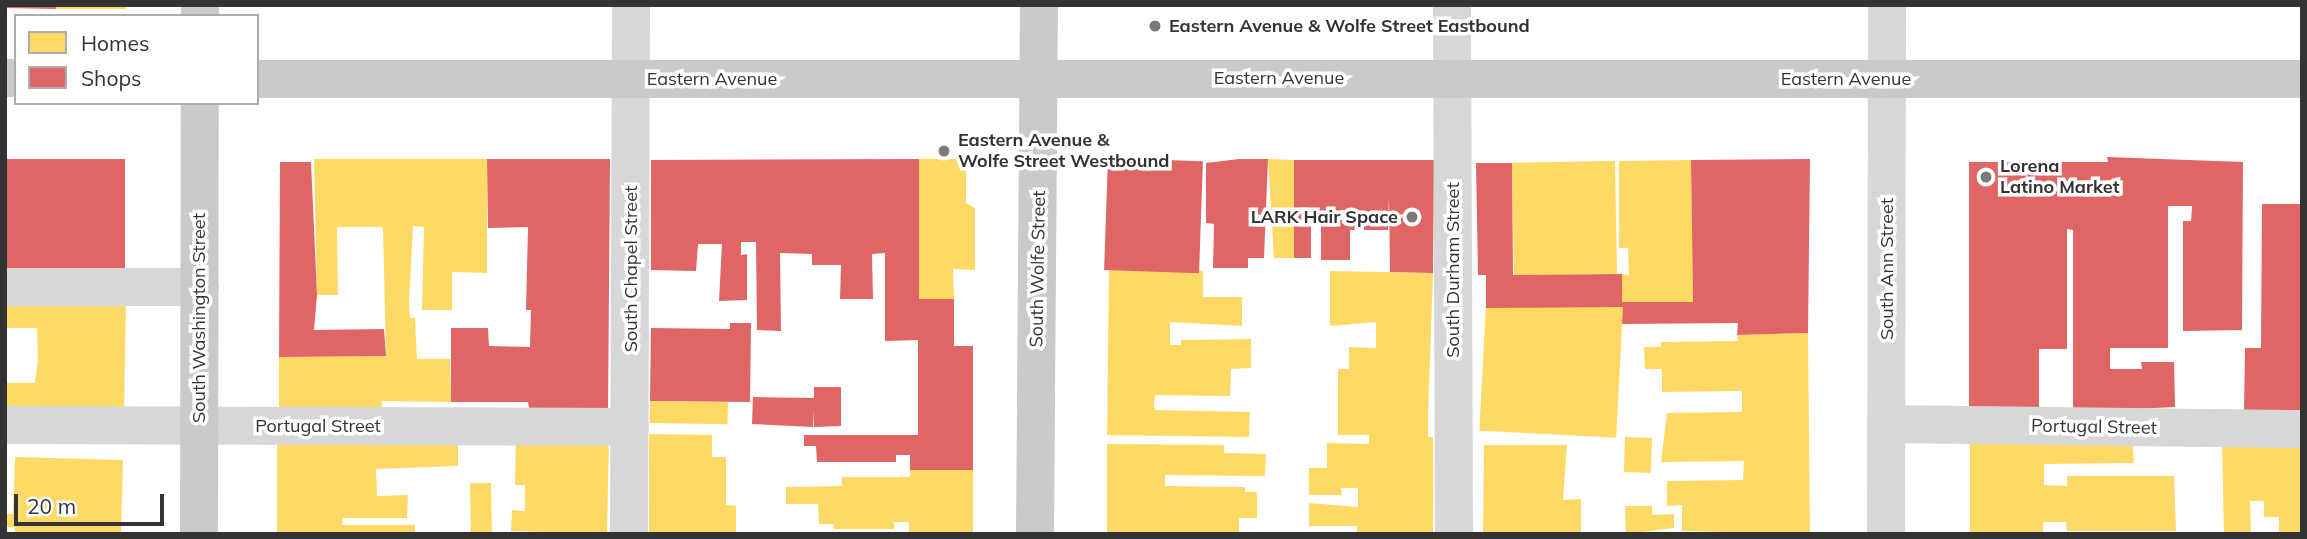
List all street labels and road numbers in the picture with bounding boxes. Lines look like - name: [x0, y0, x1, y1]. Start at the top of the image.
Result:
- street label: Eastern Avenue: [1214, 67, 1344, 89]
- street label: Eastern Avenue: [647, 68, 777, 90]
- street label: Eastern Avenue: [1781, 68, 1911, 90]
- street label: South Durham Street: [1442, 182, 1464, 358]
- street label: South Chapel Street: [620, 186, 642, 352]
- street label: South Wolfe Street: [1026, 190, 1050, 348]
- street label: South Ann Street: [1876, 198, 1898, 340]
- street label: South Washington Street: [188, 213, 210, 423]
- street label: Portugal Street: [255, 415, 381, 437]
- street label: Portugal Street: [2031, 415, 2157, 439]

